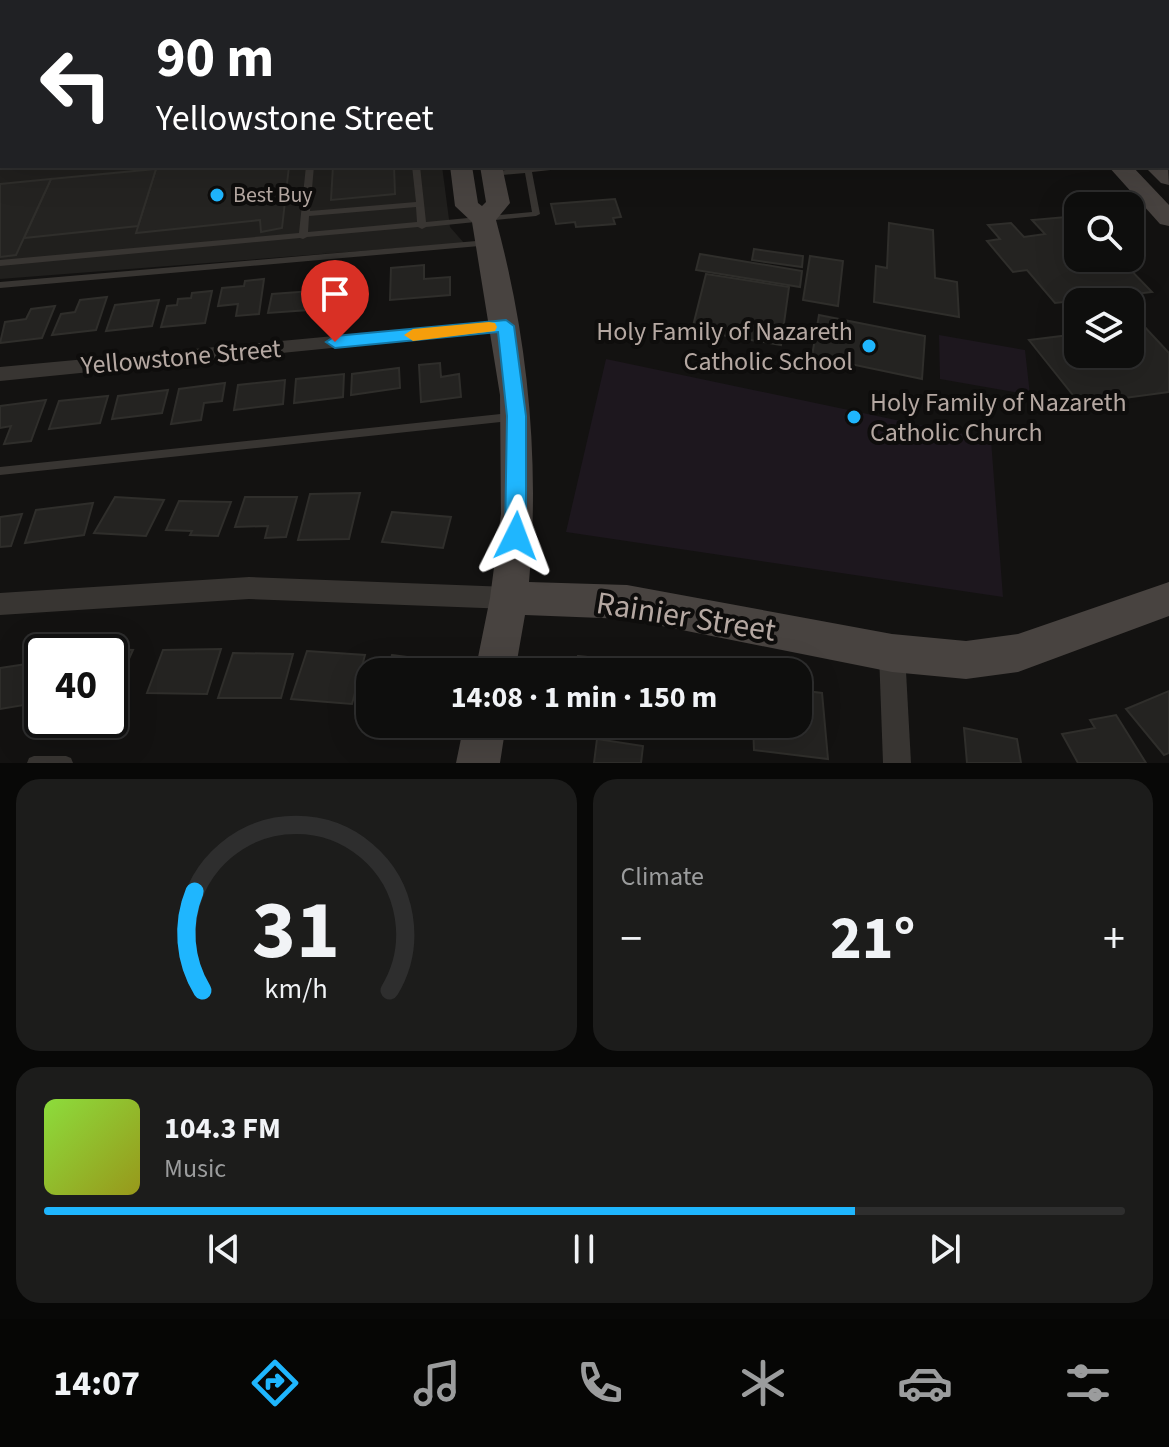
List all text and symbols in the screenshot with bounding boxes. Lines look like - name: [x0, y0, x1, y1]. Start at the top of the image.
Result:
- text: 90 m: [156, 19, 274, 98]
- icon: left: [24, 32, 128, 136]
- text: Yellowstone Street: [156, 93, 434, 144]
- place label: Best Buy: [233, 179, 313, 211]
- marker: Best Buy: [208, 186, 226, 204]
- map controls: [1064, 192, 1144, 368]
- button: search: [1064, 192, 1144, 272]
- pin: [301, 260, 369, 342]
- icon: arrive: [313, 272, 357, 316]
- button: layers: [1064, 288, 1144, 368]
- place label: Holy Family of Nazareth Catholic School: [596, 313, 853, 380]
- street label: Yellowstone Street: [79, 330, 283, 384]
- marker: Holy Family of Nazareth Catholic School: [860, 337, 878, 355]
- place label: Holy Family of Nazareth Catholic Church: [870, 384, 1127, 451]
- marker: Holy Family of Nazareth Catholic Church: [845, 408, 863, 426]
- position arrow: [474, 494, 558, 578]
- street label: Rainier Street: [593, 580, 779, 654]
- speed limit sign: 40: [24, 634, 128, 738]
- text: 14:08 · 1 min · 150 m: [451, 676, 717, 719]
- text: Climate: [621, 858, 704, 895]
- text: 31: [252, 872, 340, 990]
- text: 21°: [830, 897, 915, 982]
- text: −: [621, 908, 642, 971]
- text: +: [1103, 908, 1125, 971]
- text: km/h: [265, 969, 328, 1009]
- text: 104.3 FM: [164, 1107, 281, 1150]
- text: Music: [164, 1150, 226, 1187]
- icon: previous: [202, 1227, 246, 1271]
- icon: pause: [562, 1227, 606, 1271]
- icon: next: [923, 1227, 967, 1271]
- icon: directions: [247, 1355, 303, 1411]
- icon: music: [409, 1355, 465, 1411]
- icon: phone: [572, 1355, 628, 1411]
- icon: climate: [735, 1355, 791, 1411]
- icon: car: [897, 1355, 953, 1411]
- icon: filters: [1060, 1355, 1116, 1411]
- text: 14:07: [53, 1358, 140, 1409]

